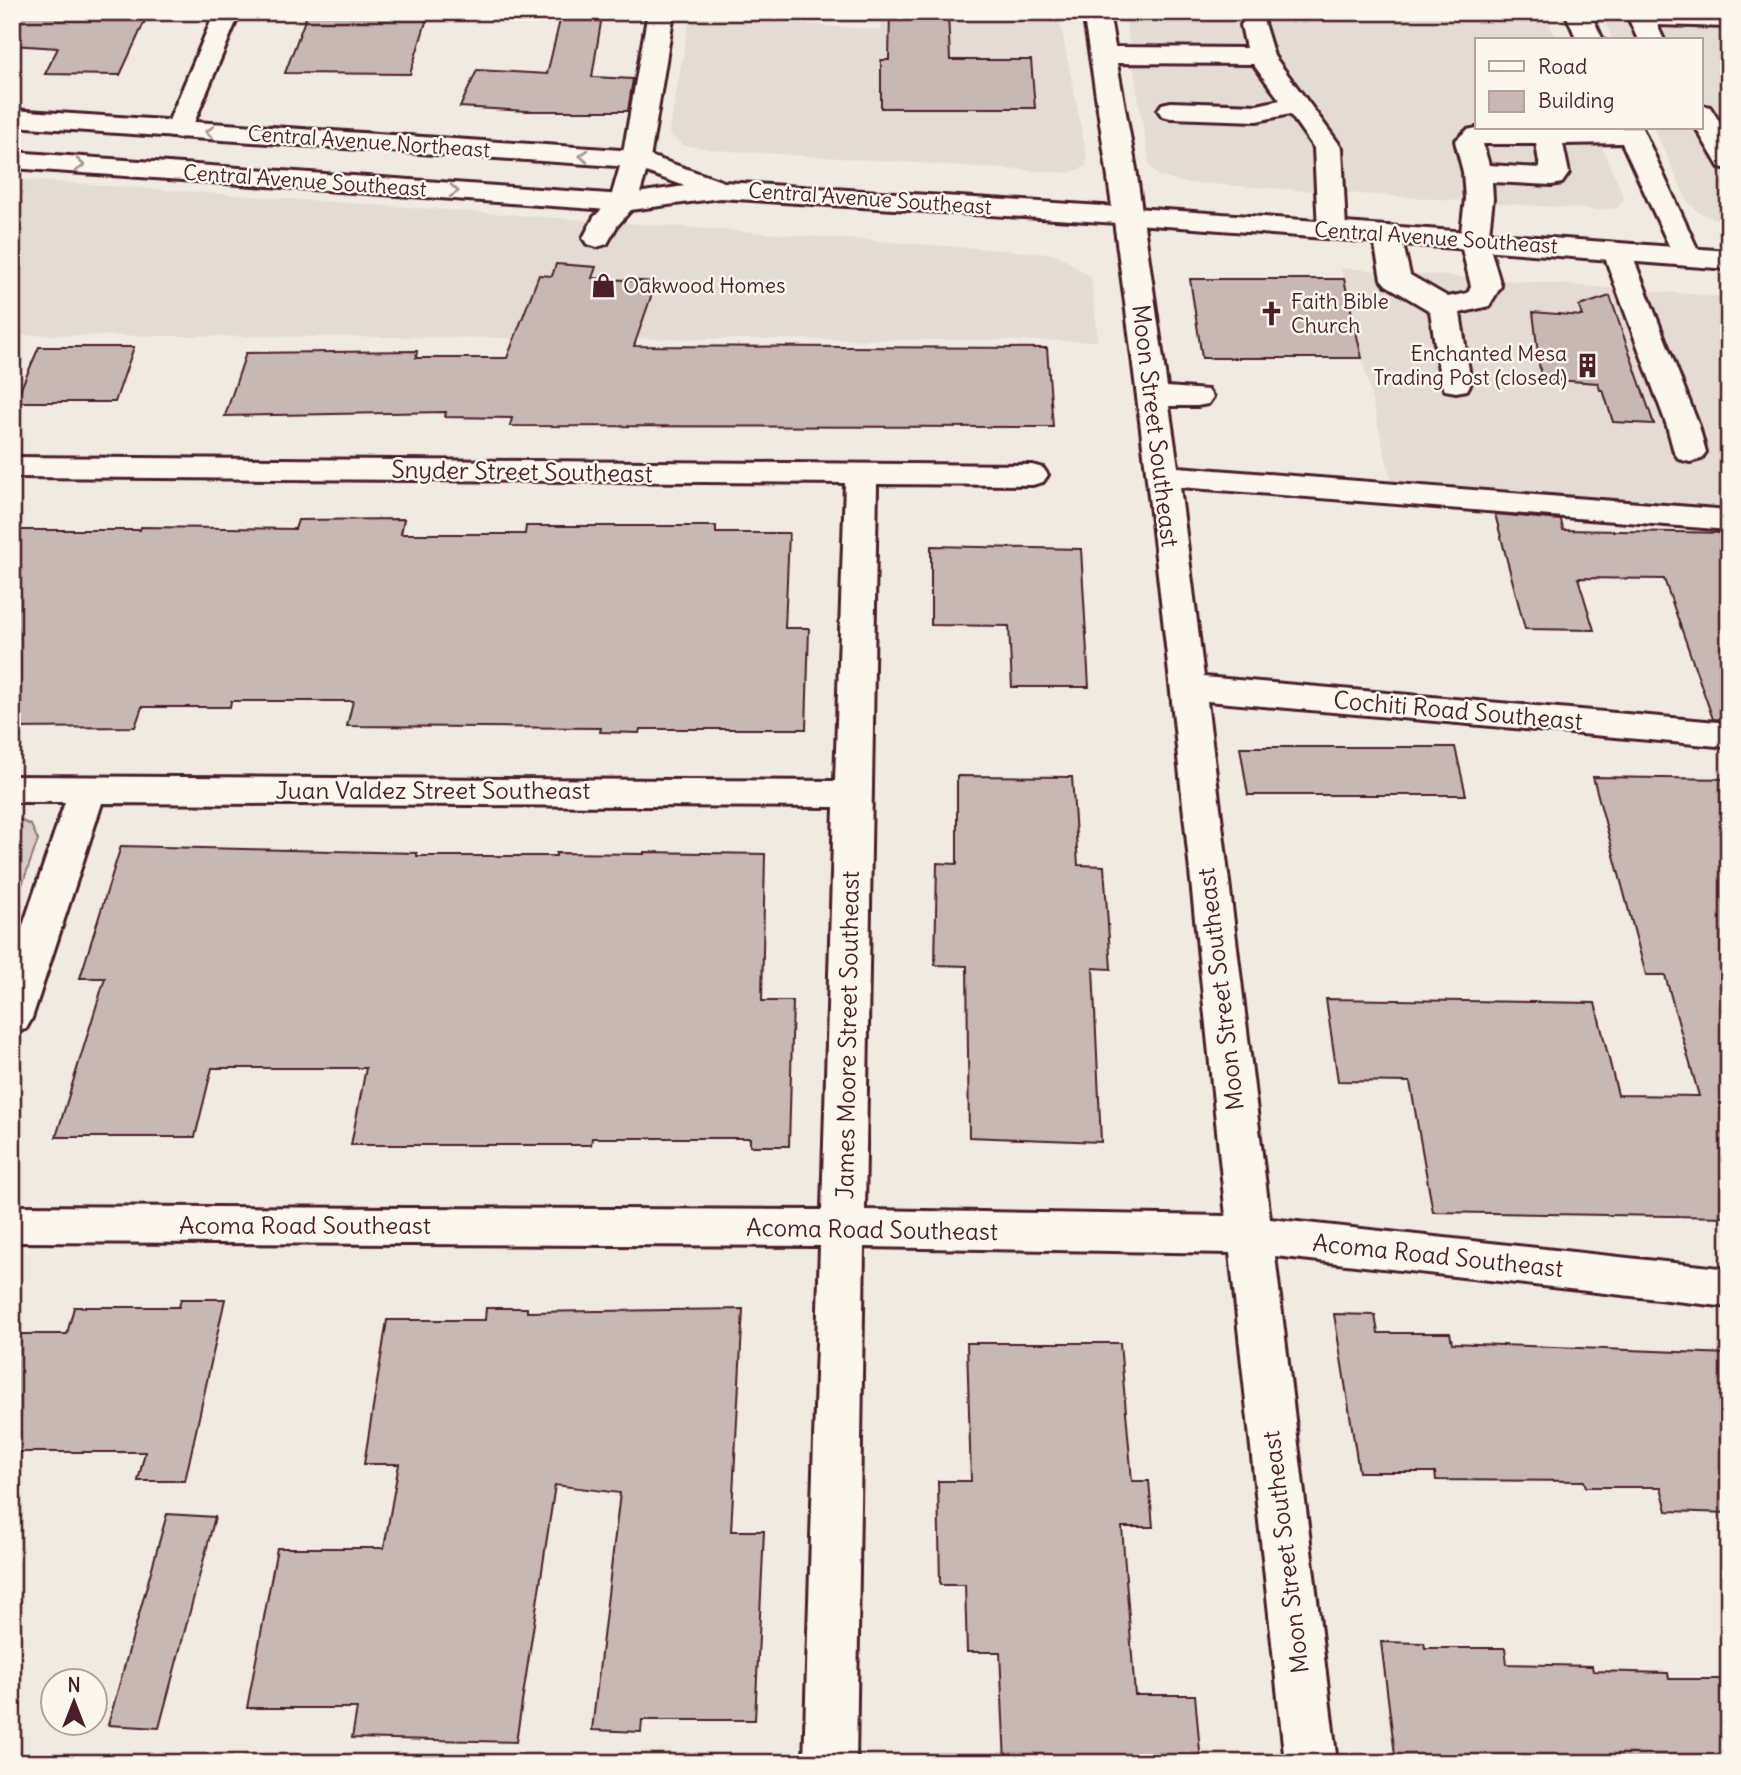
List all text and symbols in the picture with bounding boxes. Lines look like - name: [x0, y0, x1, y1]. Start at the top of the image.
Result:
- legend: [1475, 38, 1702, 130]
- text: Road: [1538, 53, 1587, 80]
- text: Building: [1538, 87, 1614, 114]
- street label: Central Avenue Northeast: [247, 120, 491, 163]
- one-way arrow: [205, 125, 216, 140]
- one-way arrow: [578, 149, 589, 164]
- one-way arrow: [75, 157, 86, 172]
- street label: Central Avenue Southeast: [182, 159, 428, 202]
- street label: Central Avenue Southeast: [747, 177, 993, 220]
- one-way arrow: [449, 184, 460, 199]
- street label: Central Avenue Southeast: [1313, 216, 1559, 259]
- shop icon: Oakwood Homes: [589, 272, 617, 300]
- place label: Oakwood Homes: [623, 272, 786, 299]
- place label: Faith Bible Church: [1291, 288, 1389, 339]
- church icon: Faith Bible Church: [1257, 300, 1285, 328]
- street label: Moon Street Southeast: [1126, 303, 1186, 549]
- place label: Enchanted Mesa Trading Post (closed): [1373, 340, 1567, 391]
- building icon: Enchanted Mesa Trading Post (closed): [1573, 352, 1601, 380]
- street label: Snyder Street Southeast: [391, 454, 653, 488]
- street label: Cochiti Road Southeast: [1332, 684, 1584, 736]
- street label: Juan Valdez Street Southeast: [276, 775, 590, 805]
- street label: Moon Street Southeast: [1190, 866, 1250, 1112]
- street label: James Moore Street Southeast: [829, 870, 865, 1200]
- street label: Acoma Road Southeast: [179, 1210, 431, 1240]
- street label: Acoma Road Southeast: [746, 1212, 998, 1246]
- street label: Acoma Road Southeast: [1311, 1227, 1565, 1283]
- street label: Moon Street Southeast: [1255, 1429, 1315, 1675]
- north arrow: [38, 1666, 108, 1736]
- text: N: [67, 1673, 81, 1697]

